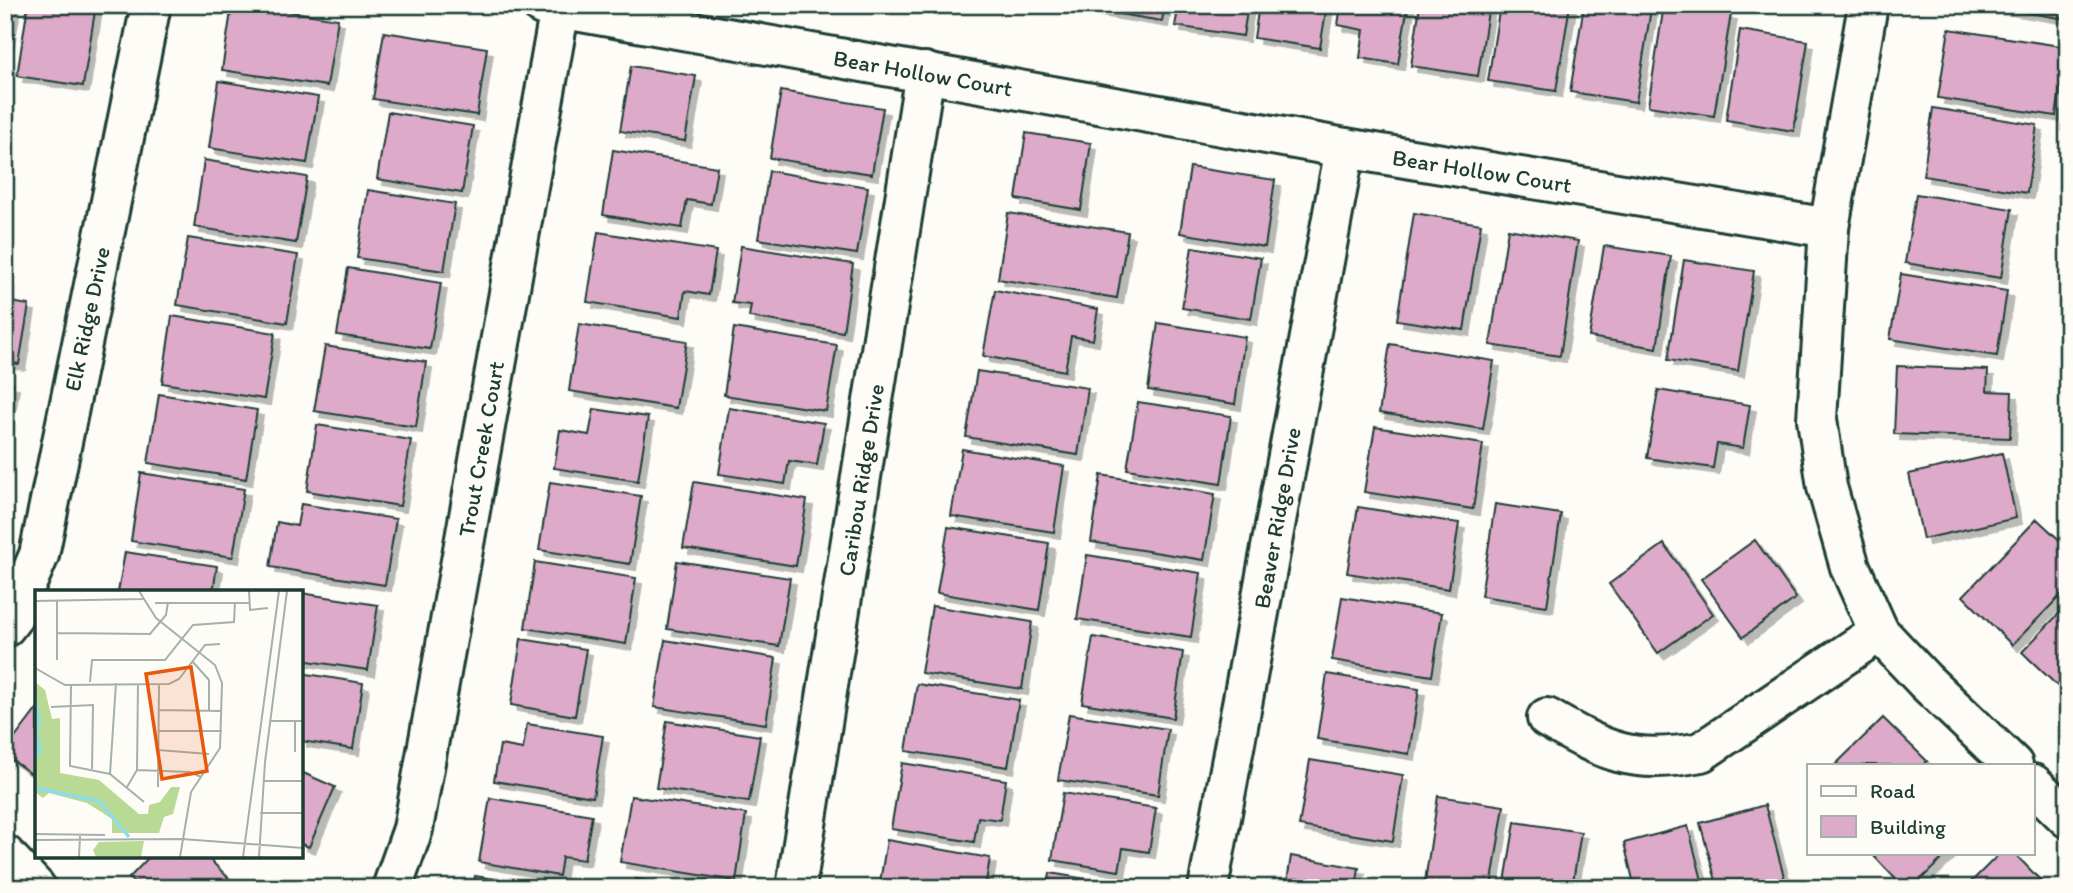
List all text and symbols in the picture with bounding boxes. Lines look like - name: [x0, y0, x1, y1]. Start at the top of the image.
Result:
- street label: Bear Hollow Court: [831, 43, 1015, 103]
- street label: Bear Hollow Court: [1390, 143, 1574, 199]
- street label: Elk Ridge Drive: [58, 244, 116, 394]
- street label: Trout Creek Court: [452, 359, 510, 539]
- street label: Caribou Ridge Drive: [832, 382, 890, 578]
- street label: Beaver Ridge Drive: [1247, 425, 1307, 611]
- inset map: [35, 590, 303, 858]
- legend: [1807, 764, 2035, 854]
- text: Road: [1870, 778, 1916, 803]
- text: Building: [1870, 814, 1946, 839]

